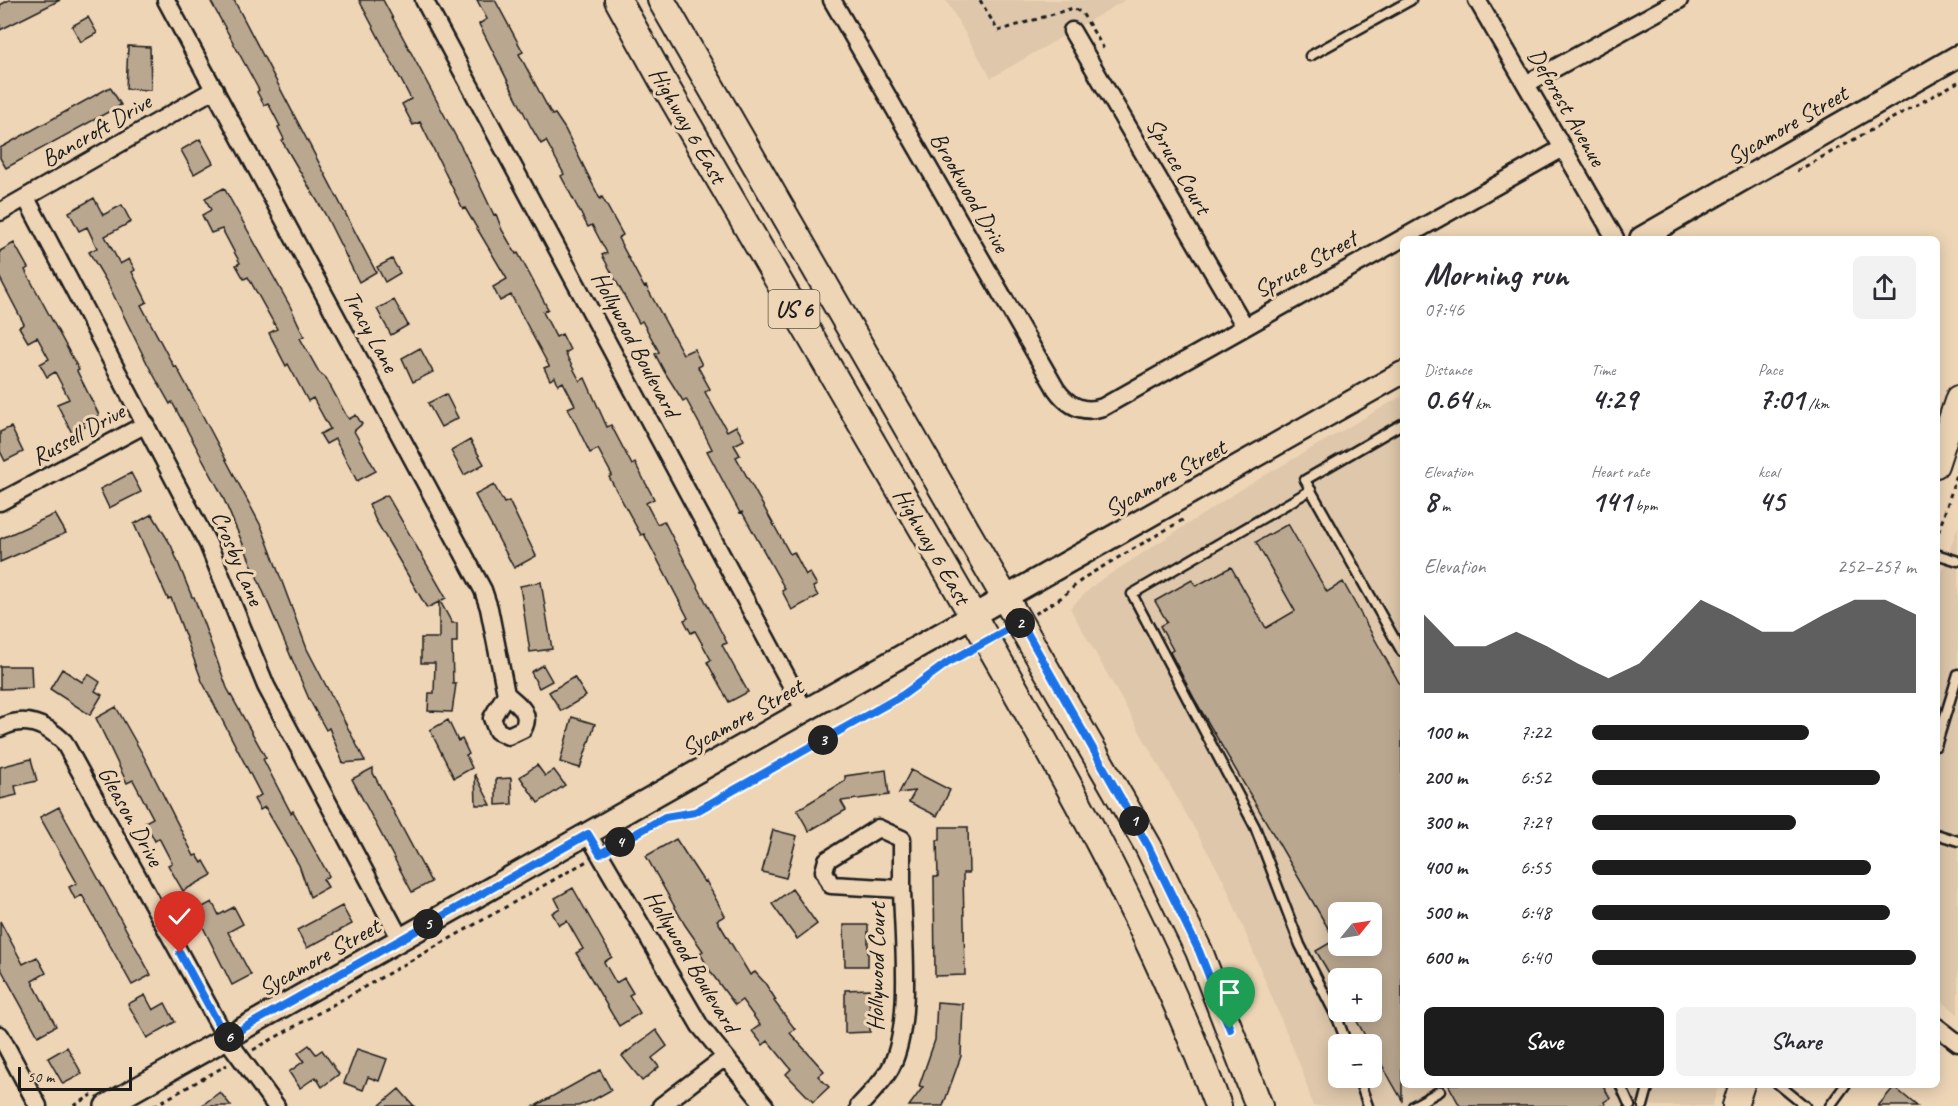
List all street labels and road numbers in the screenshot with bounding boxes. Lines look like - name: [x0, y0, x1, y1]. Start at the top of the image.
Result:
- street label: Deforest Avenue: [1521, 43, 1614, 173]
- street label: Highway 6 East: [643, 61, 734, 190]
- street label: Sycamore Street: [1721, 77, 1854, 172]
- street label: Bancroft Drive: [36, 85, 158, 174]
- street label: Spruce Court: [1139, 113, 1220, 221]
- street label: Brookwood Drive: [923, 126, 1018, 259]
- street label: Spruce Street: [1248, 222, 1364, 305]
- street label: Hollywood Boulevard: [585, 266, 689, 425]
- street label: Tracy Lane: [336, 285, 407, 379]
- road number: US 6: [768, 290, 820, 328]
- street label: Russell Drive: [26, 395, 132, 472]
- street label: Sycamore Street: [1099, 431, 1233, 524]
- street label: Highway 6 East: [887, 482, 978, 611]
- street label: Crosby Lane: [205, 506, 272, 612]
- street label: Sycamore Street: [676, 670, 810, 763]
- street label: Gleason Drive: [91, 761, 172, 873]
- street label: Hollywood Boulevard: [638, 884, 748, 1041]
- street label: Hollywood Court: [860, 901, 892, 1031]
- street label: Sycamore Street: [253, 910, 387, 1003]

